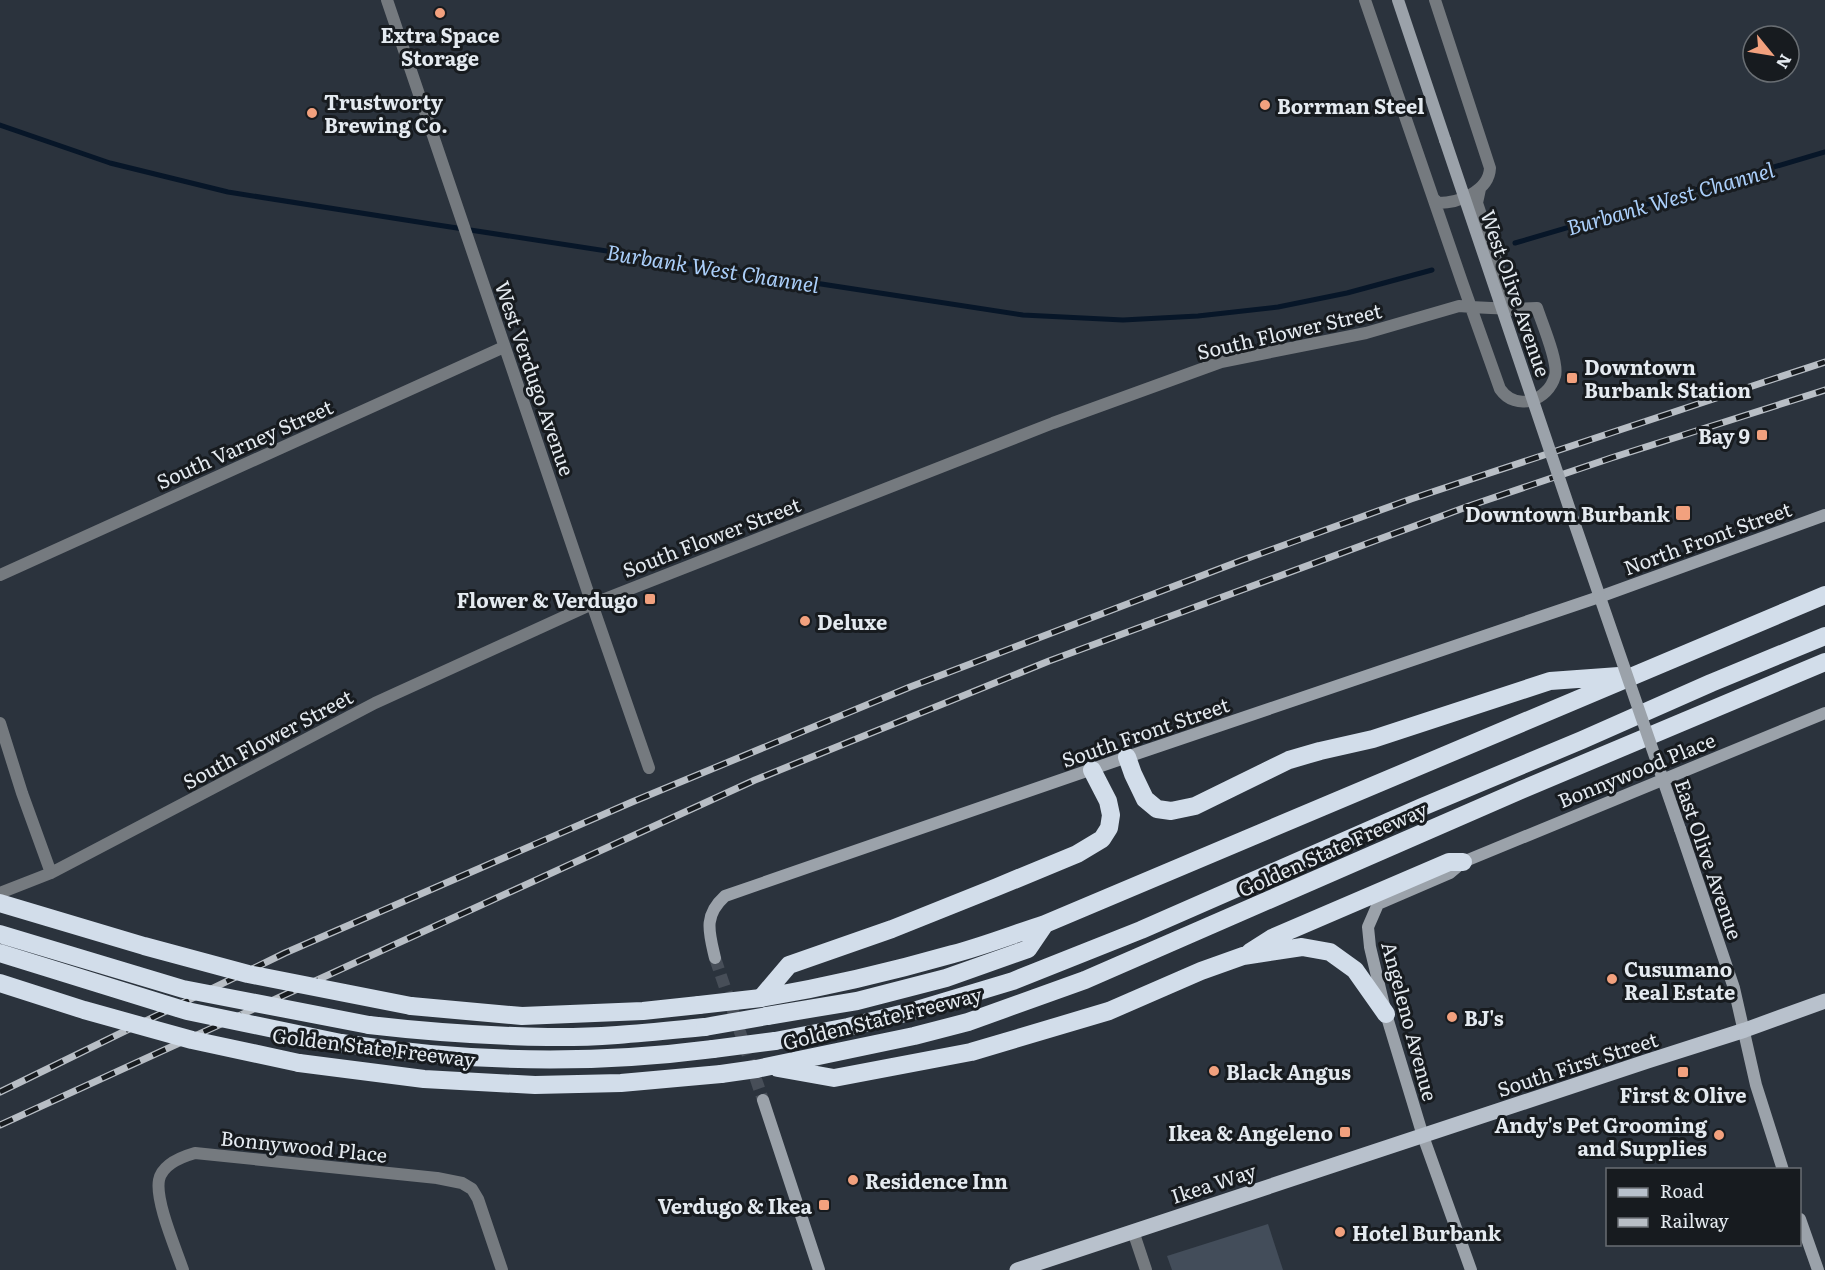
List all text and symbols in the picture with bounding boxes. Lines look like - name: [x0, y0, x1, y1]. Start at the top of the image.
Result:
- marker: Extra Space Storage: [433, 6, 447, 20]
- place label: Extra Space Storage: [380, 19, 500, 72]
- north arrow: [1741, 24, 1801, 84]
- text: N: [1771, 50, 1799, 74]
- place label: Trustworty Brewing Co.: [324, 86, 448, 139]
- place label: Borrman Steel: [1277, 90, 1424, 120]
- marker: Borrman Steel: [1258, 98, 1272, 112]
- marker: Trustworty Brewing Co.: [305, 106, 319, 120]
- water label: Burbank West Channel: [1563, 153, 1777, 241]
- street label: West Olive Avenue: [1474, 206, 1560, 380]
- water label: Burbank West Channel: [605, 235, 821, 299]
- street label: West Verdugo Avenue: [489, 276, 583, 480]
- street label: South Flower Street: [1194, 294, 1384, 366]
- place label: Downtown Burbank Station: [1584, 351, 1751, 404]
- marker: Downtown Burbank Station: [1565, 371, 1579, 385]
- street label: South Varney Street: [151, 391, 337, 495]
- place label: Bay 9: [1698, 420, 1750, 450]
- marker: Bay 9: [1755, 428, 1769, 442]
- street label: South Flower Street: [618, 488, 804, 584]
- street label: North Front Street: [1619, 493, 1795, 581]
- place label: Downtown Burbank: [1465, 498, 1671, 528]
- marker: Downtown Burbank: [1674, 504, 1692, 522]
- place label: Flower & Verdugo: [457, 584, 638, 614]
- marker: Flower & Verdugo: [643, 592, 657, 606]
- place label: Deluxe: [817, 606, 887, 636]
- marker: Deluxe: [798, 614, 812, 628]
- street label: South Flower Street: [177, 680, 357, 796]
- street label: South Front Street: [1057, 688, 1233, 774]
- street label: Bonnywood Place: [1553, 724, 1719, 814]
- street label: East Olive Avenue: [1668, 775, 1752, 943]
- street label: Golden State Freeway: [1232, 793, 1432, 903]
- street label: Angeleno Avenue: [1375, 938, 1447, 1104]
- place label: Cusumano Real Estate: [1624, 953, 1735, 1006]
- marker: Cusumano Real Estate: [1605, 972, 1619, 986]
- street label: Golden State Freeway: [779, 978, 985, 1056]
- place label: BJ's: [1464, 1002, 1504, 1032]
- marker: BJ's: [1445, 1010, 1459, 1024]
- street label: Golden State Freeway: [271, 1019, 478, 1073]
- street label: South First Street: [1493, 1023, 1661, 1103]
- place label: Black Angus: [1226, 1056, 1351, 1086]
- marker: Black Angus: [1207, 1064, 1221, 1078]
- marker: First & Olive: [1676, 1065, 1690, 1079]
- place label: First & Olive: [1620, 1079, 1746, 1109]
- place label: Andy's Pet Grooming and Supplies: [1495, 1109, 1708, 1162]
- place label: Ikea & Angeleno: [1168, 1117, 1333, 1147]
- street label: Bonnywood Place: [219, 1121, 389, 1169]
- marker: Ikea & Angeleno: [1338, 1125, 1352, 1139]
- marker: Andy's Pet Grooming and Supplies: [1712, 1128, 1726, 1142]
- street label: Ikea Way: [1166, 1154, 1260, 1210]
- place label: Residence Inn: [865, 1165, 1008, 1195]
- legend: [1606, 1168, 1801, 1246]
- marker: Residence Inn: [846, 1173, 860, 1187]
- text: Road: [1660, 1177, 1704, 1204]
- place label: Verdugo & Ikea: [658, 1190, 812, 1220]
- marker: Verdugo & Ikea: [817, 1198, 831, 1212]
- text: Railway: [1660, 1207, 1729, 1234]
- place label: Hotel Burbank: [1352, 1217, 1502, 1247]
- marker: Hotel Burbank: [1333, 1225, 1347, 1239]

